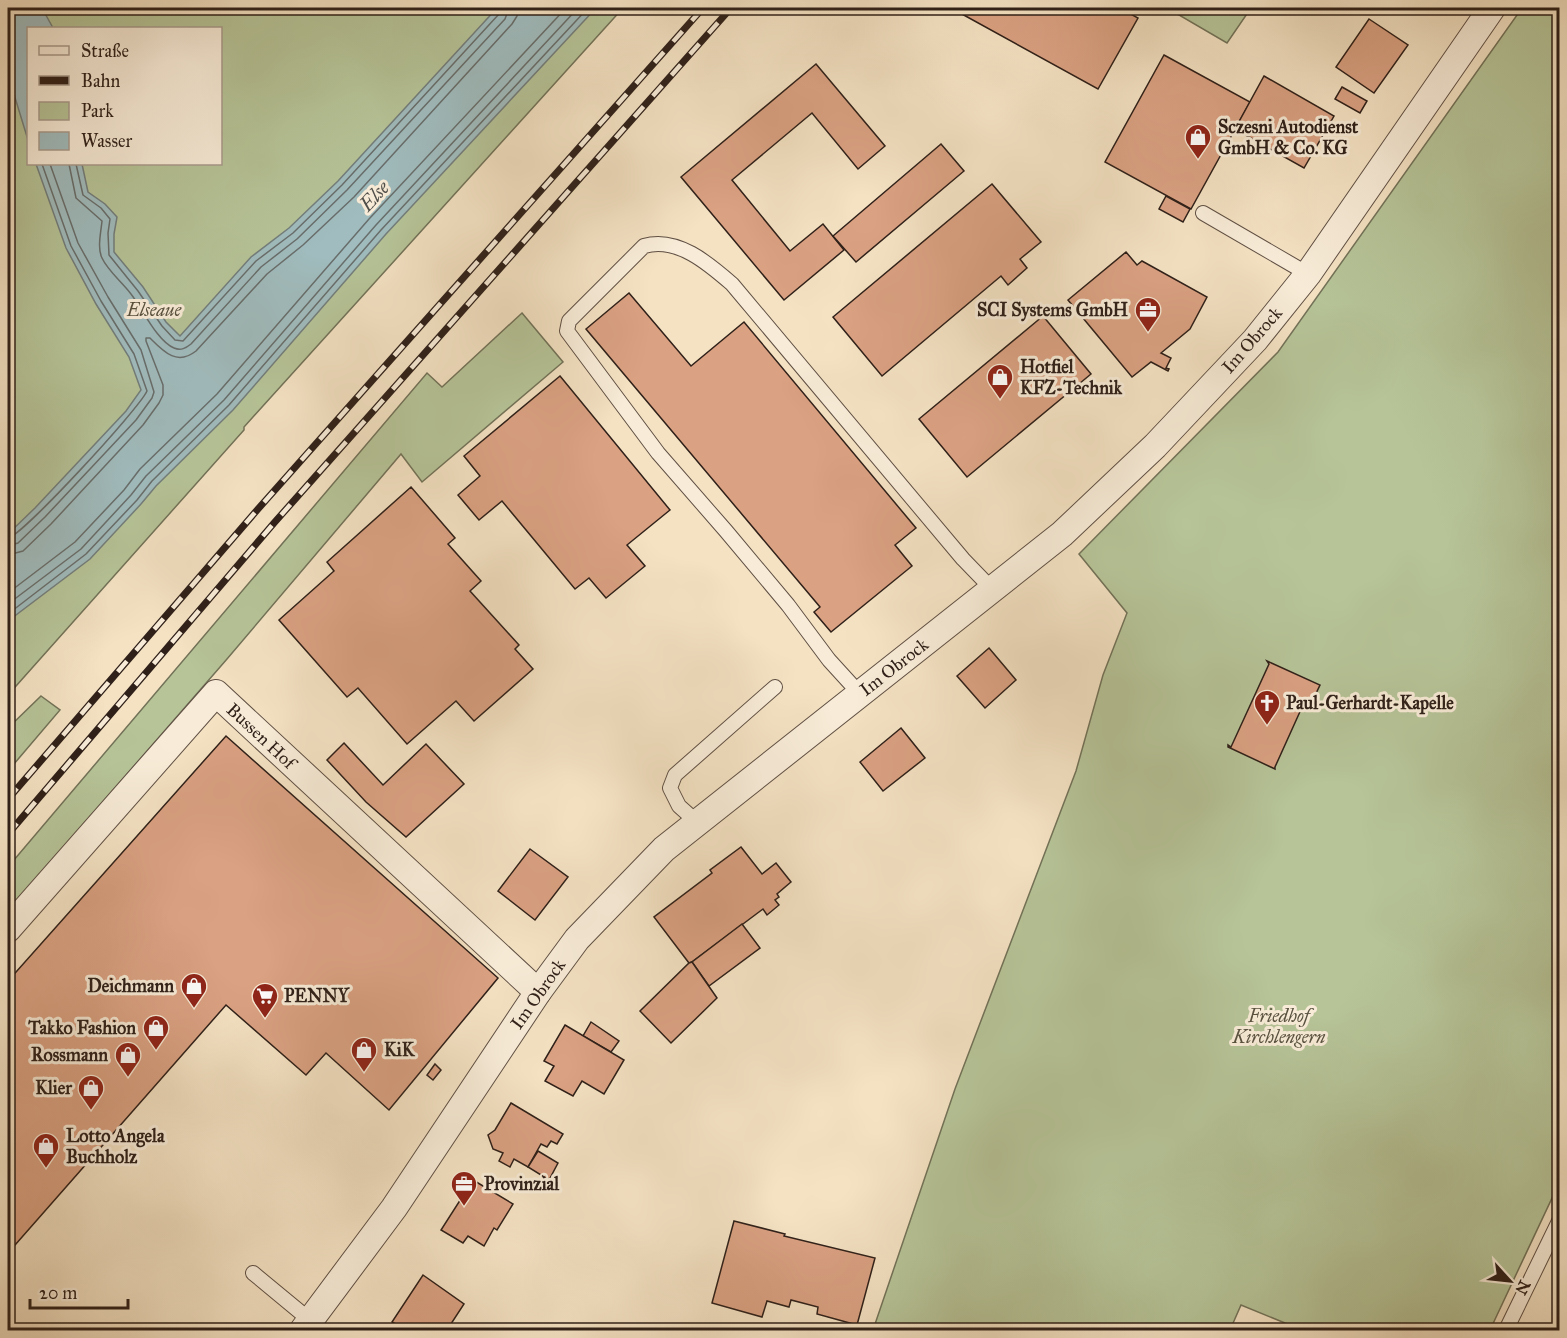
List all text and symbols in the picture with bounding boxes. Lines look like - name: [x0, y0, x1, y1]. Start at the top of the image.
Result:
- legend: [27, 27, 222, 165]
- text: Straße: [81, 40, 129, 62]
- text: Bahn: [81, 70, 121, 92]
- text: Park: [81, 100, 114, 122]
- place label: Sczesni Autodienst GmbH & Co. KG: [1218, 116, 1359, 159]
- shop icon: Sczesni Autodienst GmbH & Co. KG: [1183, 122, 1213, 160]
- text: Wasser: [81, 130, 132, 152]
- water label: Else: [353, 175, 394, 217]
- office icon: SCI Systems GmbH: [1133, 295, 1163, 333]
- park label: Elseaue: [126, 299, 183, 321]
- place label: SCI Systems GmbH: [977, 299, 1128, 322]
- street label: Im Obrock: [1217, 302, 1287, 378]
- place label: Hotfiel KFZ-Technik: [1020, 356, 1123, 399]
- shop icon: Hotfiel KFZ-Technik: [985, 362, 1015, 400]
- street label: Im Obrock: [855, 633, 933, 701]
- church icon: Paul-Gerhardt-Kapelle: [1252, 688, 1282, 726]
- place label: Paul-Gerhardt-Kapelle: [1286, 692, 1454, 715]
- street label: Bussen Hof: [222, 699, 302, 775]
- street label: Im Obrock: [506, 954, 571, 1033]
- shop icon: Deichmann: [179, 971, 209, 1009]
- place label: Deichmann: [88, 975, 174, 997]
- supermarket icon: PENNY: [250, 981, 280, 1019]
- place label: PENNY: [284, 985, 351, 1007]
- park label: Friedhof Kirchlengern: [1232, 1005, 1326, 1048]
- shop icon: Takko Fashion: [141, 1013, 171, 1051]
- place label: Takko Fashion: [27, 1017, 136, 1039]
- shop icon: KiK: [349, 1035, 379, 1073]
- place label: KiK: [384, 1039, 416, 1061]
- shop icon: Rossmann: [113, 1040, 143, 1078]
- place label: Rossmann: [31, 1044, 108, 1066]
- shop icon: Klier: [76, 1073, 106, 1111]
- place label: Klier: [35, 1077, 73, 1099]
- place label: Lotto Angela Buchholz: [66, 1125, 165, 1168]
- shop icon: Lotto Angela Buchholz: [31, 1131, 61, 1169]
- office icon: Provinzial: [449, 1169, 479, 1207]
- place label: Provinzial: [484, 1173, 560, 1195]
- north arrow: [1480, 1251, 1540, 1311]
- scale bar: [30, 1272, 128, 1310]
- text: N: [1511, 1277, 1534, 1298]
- text: 20 m: [39, 1282, 77, 1304]

